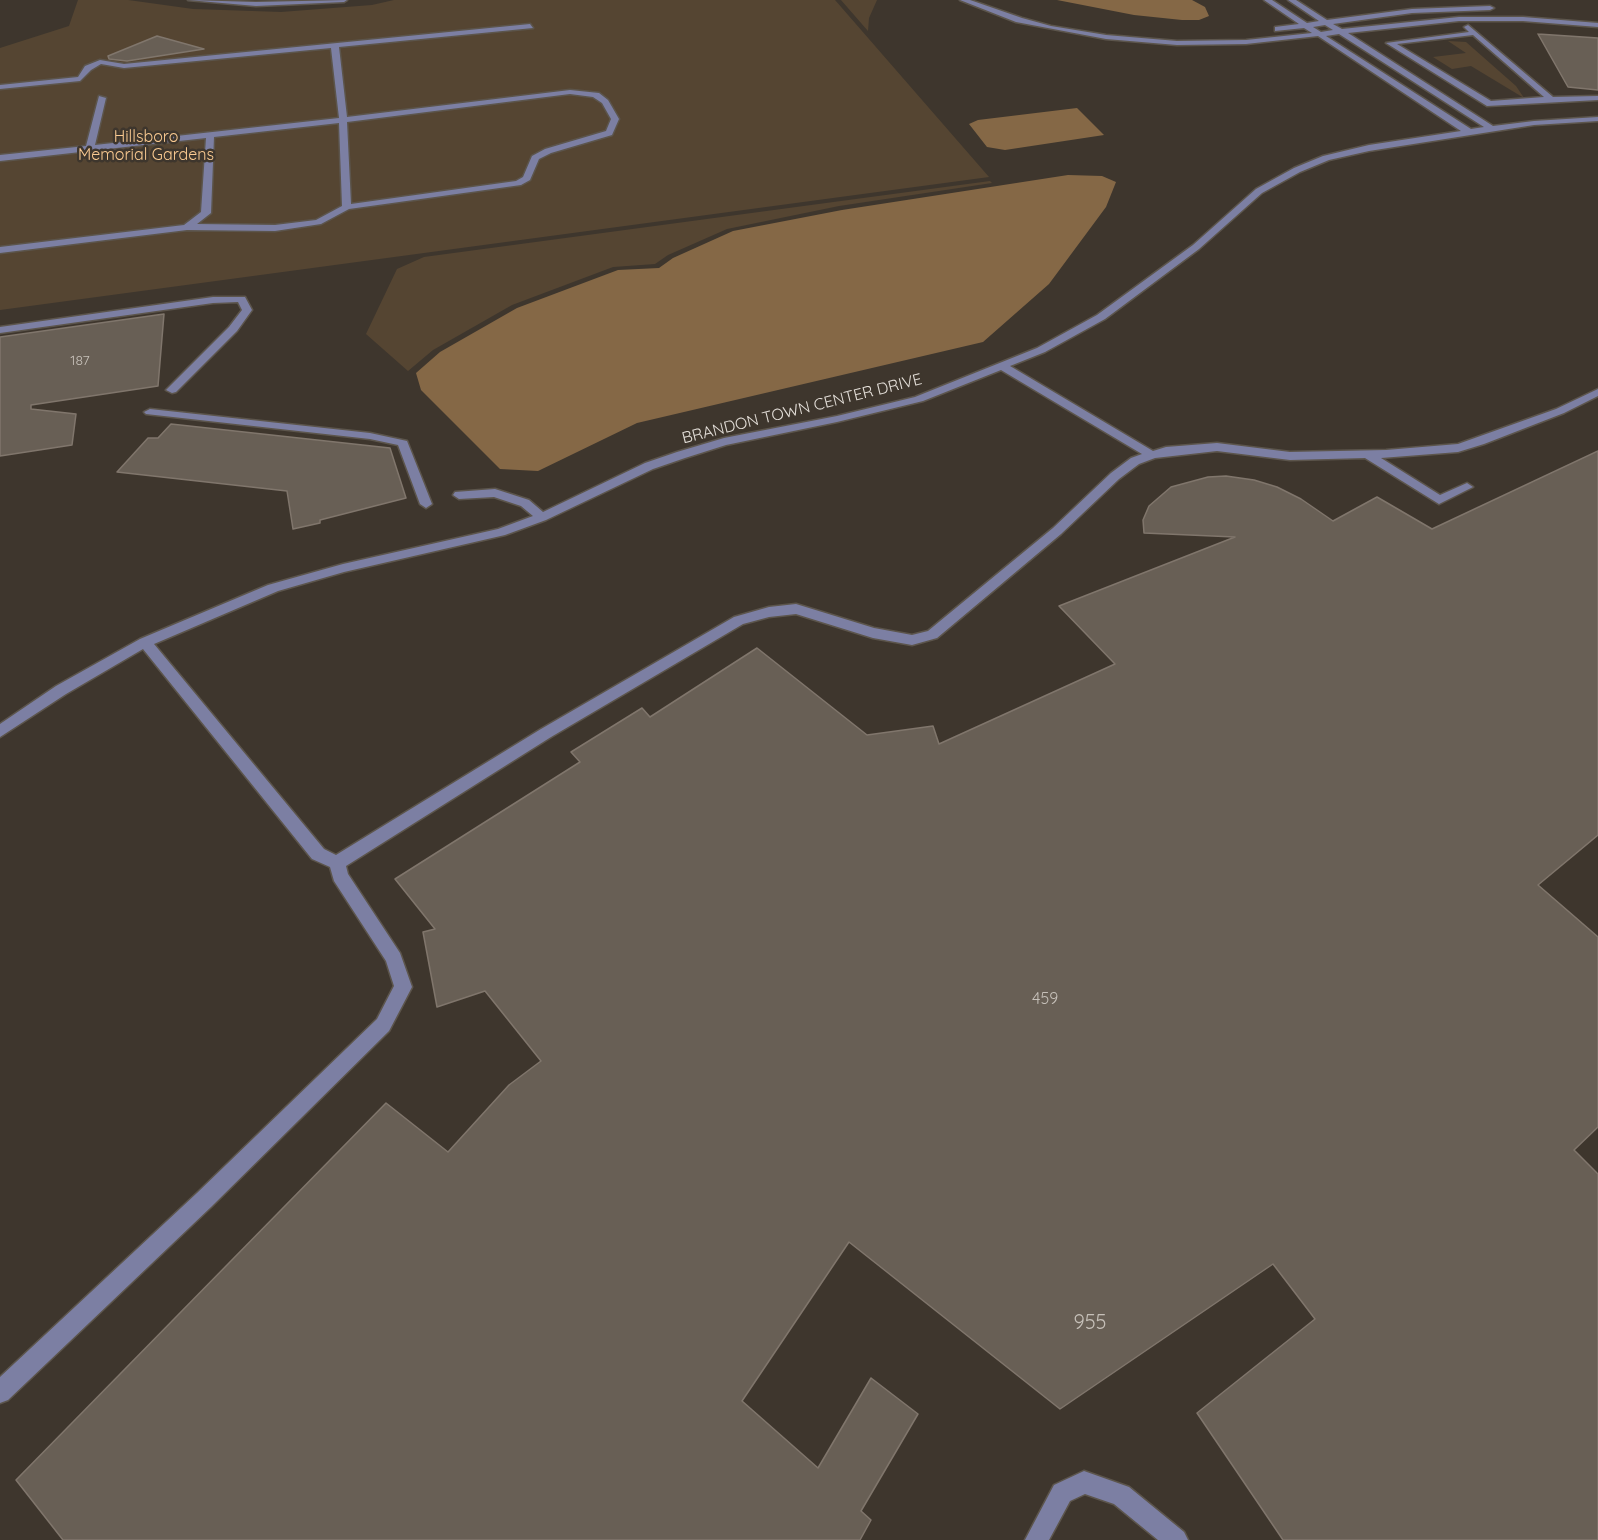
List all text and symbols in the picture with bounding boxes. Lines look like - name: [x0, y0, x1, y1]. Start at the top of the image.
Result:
- park label: Hillsboro Memorial Gardens: [78, 127, 214, 165]
- house number: 187: [70, 353, 90, 369]
- street label: BRANDON TOWN CENTER DRIVE: [680, 370, 924, 448]
- house number: 459: [1032, 989, 1058, 1009]
- house number: 955: [1074, 1311, 1106, 1335]

